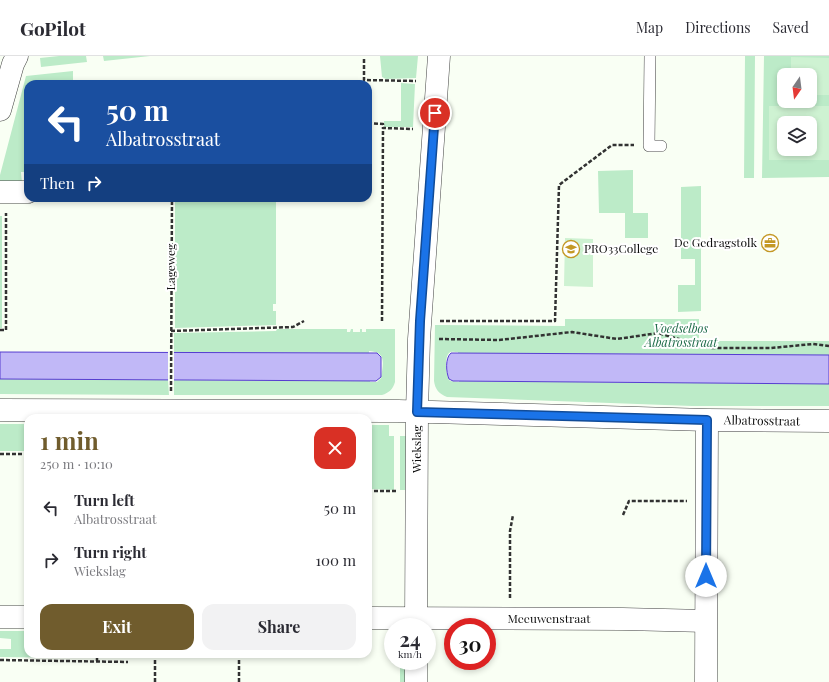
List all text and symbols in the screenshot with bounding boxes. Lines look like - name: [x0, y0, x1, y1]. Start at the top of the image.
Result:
- text: GoPilot: [20, 15, 86, 41]
- text: Map: [636, 18, 663, 37]
- text: Directions: [685, 18, 751, 37]
- text: Saved: [773, 18, 809, 37]
- north arrow: [777, 68, 817, 108]
- map controls: [777, 68, 817, 156]
- text: 50 m: [106, 91, 169, 128]
- icon: left: [40, 96, 92, 148]
- pin: [418, 96, 452, 130]
- icon: arrive: [424, 102, 446, 124]
- button: layers: [777, 116, 817, 156]
- text: Albatrosstraat: [106, 127, 220, 151]
- icon: right: [83, 172, 105, 194]
- text: Then: [40, 173, 75, 193]
- office icon: De Gedragstolk: [760, 233, 780, 253]
- place label: De Gedragstolk: [674, 234, 757, 250]
- school or university icon: PRO33College: [561, 239, 581, 259]
- place label: PRO33College: [584, 240, 658, 256]
- street label: Lageweg: [162, 243, 178, 290]
- park label: Voedselbos Albatrosstraat: [643, 320, 718, 350]
- street label: Albatrosstraat: [723, 411, 801, 429]
- text: 1 min: [40, 424, 99, 456]
- street label: Wiekslag: [408, 424, 424, 474]
- button: close: [314, 427, 356, 469]
- text: 250 m · 10:10: [40, 455, 113, 472]
- text: Turn left: [74, 490, 135, 510]
- icon: left: [40, 497, 62, 519]
- text: 50 m: [324, 498, 356, 518]
- text: Albatrosstraat: [74, 510, 157, 527]
- text: Turn right: [74, 542, 147, 562]
- icon: right: [40, 549, 62, 571]
- text: 100 m: [315, 550, 356, 570]
- position arrow: [685, 555, 727, 597]
- text: Wiekslag: [74, 562, 126, 579]
- button: Exit: [40, 604, 194, 650]
- button: Share: [202, 604, 356, 650]
- street label: Meeuwenstraat: [508, 610, 591, 626]
- speed limit sign: 30: [444, 618, 496, 670]
- text: 24: [399, 625, 421, 652]
- text: km/h: [398, 647, 422, 661]

